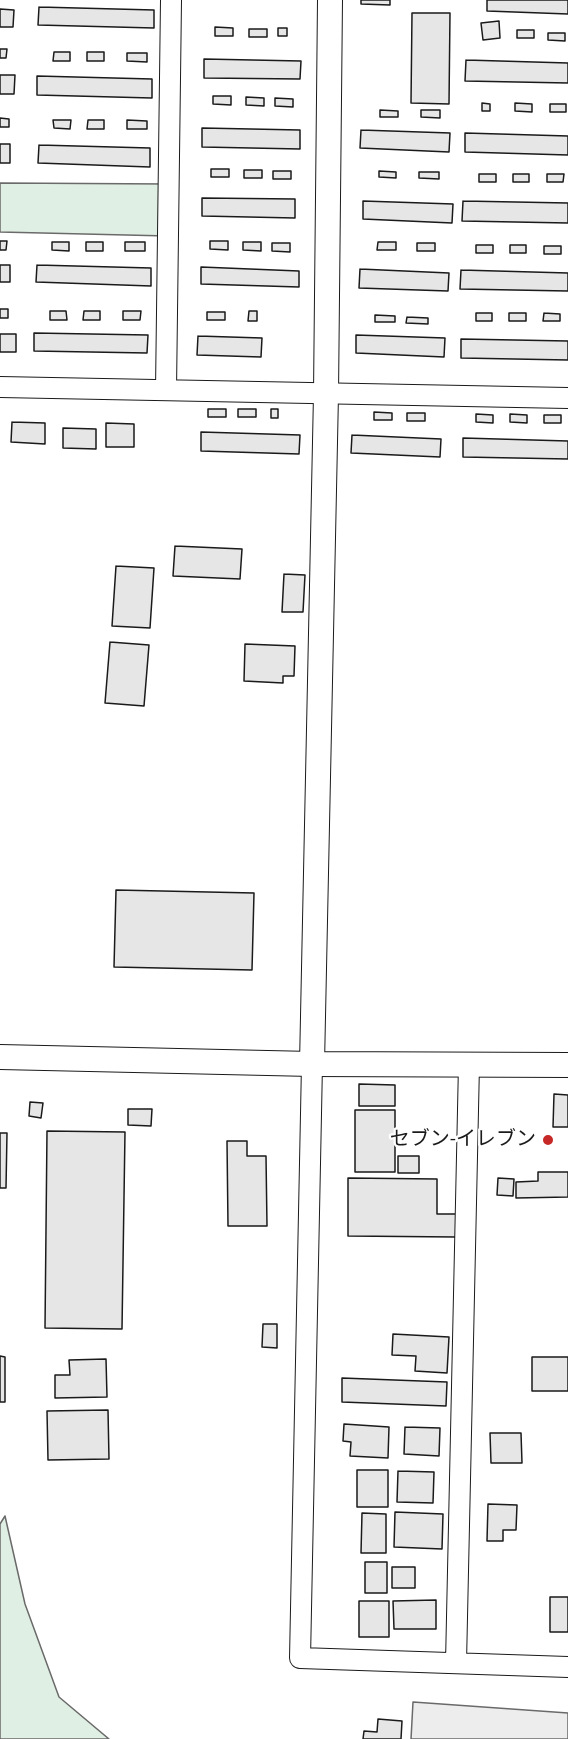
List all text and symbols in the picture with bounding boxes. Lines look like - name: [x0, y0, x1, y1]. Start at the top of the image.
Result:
- place label: セブン-イレブン: [390, 1128, 536, 1152]
- marker: セブン-イレブン: [541, 1133, 555, 1147]

